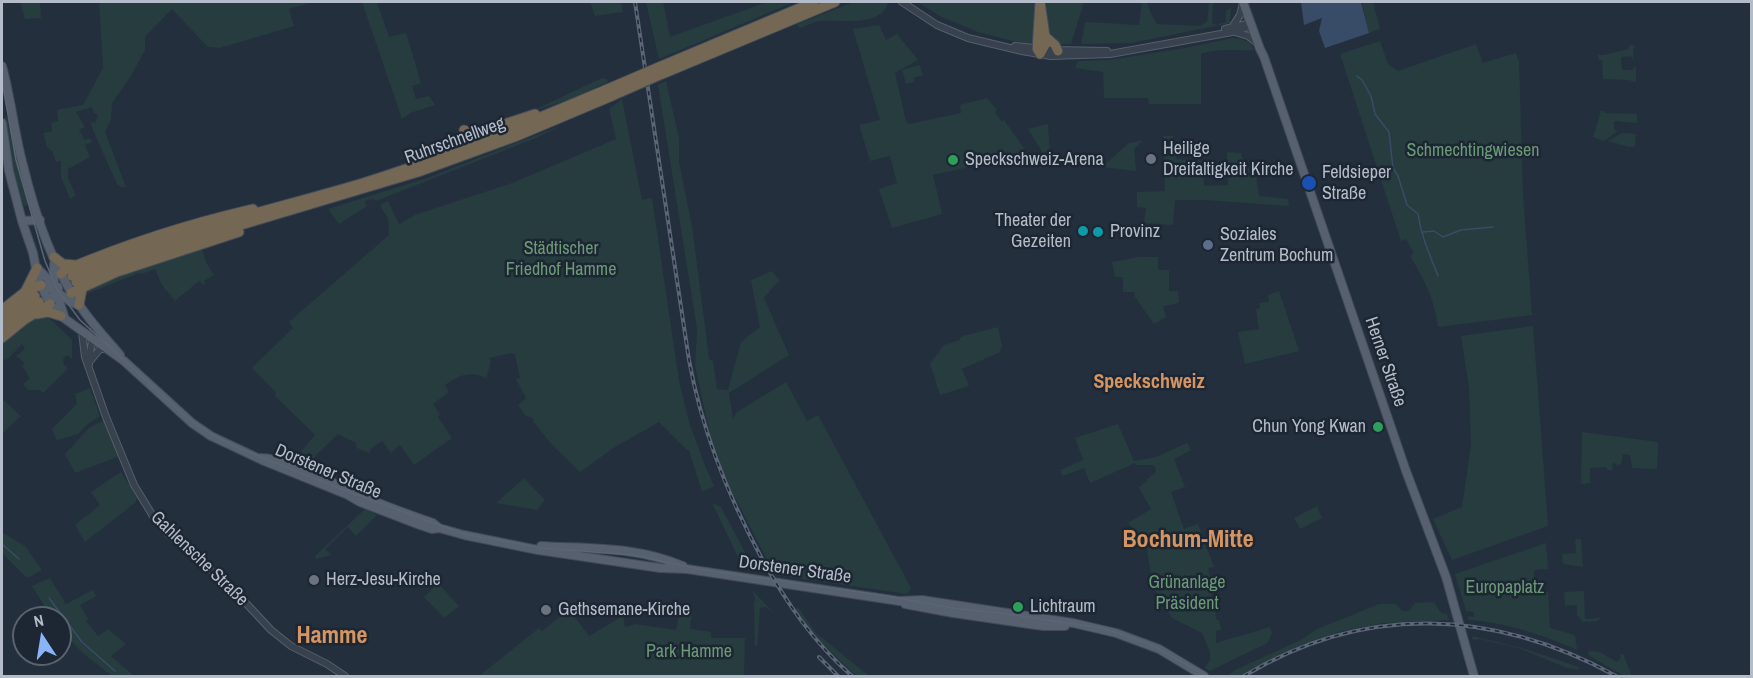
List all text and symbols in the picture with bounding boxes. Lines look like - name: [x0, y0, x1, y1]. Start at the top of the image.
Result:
- street label: Ruhrschnellweg: [402, 113, 508, 169]
- place label: Heilige Dreifaltigkeit Kirche: [1163, 138, 1293, 180]
- park label: Schmechtingwiesen: [1407, 140, 1539, 162]
- place label: Speckschweiz-Arena: [965, 149, 1104, 171]
- marker: Heilige Dreifaltigkeit Kirche: [1144, 152, 1158, 166]
- marker: Speckschweiz-Arena: [946, 153, 960, 167]
- place label: Feldsieper Straße: [1322, 162, 1391, 204]
- marker: Feldsieper Straße: [1300, 174, 1318, 192]
- place label: Theater der Gezeiten: [995, 210, 1071, 252]
- place label: Provinz: [1110, 221, 1160, 243]
- marker: Theater der Gezeiten: [1076, 224, 1090, 238]
- place label: Soziales Zentrum Bochum: [1220, 224, 1333, 266]
- marker: Provinz: [1091, 225, 1105, 239]
- park label: Städtischer Friedhof Hamme: [506, 238, 616, 280]
- marker: Soziales Zentrum Bochum: [1201, 238, 1215, 252]
- street label: Herner Straße: [1360, 314, 1410, 410]
- district label: Speckschweiz: [1093, 371, 1205, 395]
- place label: Chun Yong Kwan: [1252, 416, 1366, 438]
- marker: Chun Yong Kwan: [1371, 420, 1385, 434]
- street label: Dorstener Straße: [272, 440, 384, 504]
- street label: Gahlensche Straße: [146, 507, 252, 611]
- district label: Bochum-Mitte: [1122, 527, 1254, 555]
- street label: Dorstener Straße: [737, 551, 853, 589]
- place label: Herz-Jesu-Kirche: [326, 569, 441, 591]
- park label: Grünanlage Präsident: [1148, 572, 1226, 614]
- marker: Herz-Jesu-Kirche: [307, 573, 321, 587]
- park label: Europaplatz: [1466, 577, 1544, 599]
- place label: Lichtraum: [1030, 596, 1096, 618]
- place label: Gethsemane-Kirche: [558, 599, 690, 621]
- marker: Lichtraum: [1011, 600, 1025, 614]
- marker: Gethsemane-Kirche: [539, 603, 553, 617]
- north arrow: [12, 606, 72, 666]
- text: N: [32, 609, 46, 632]
- district label: Hamme: [296, 623, 368, 651]
- park label: Park Hamme: [646, 641, 732, 663]

